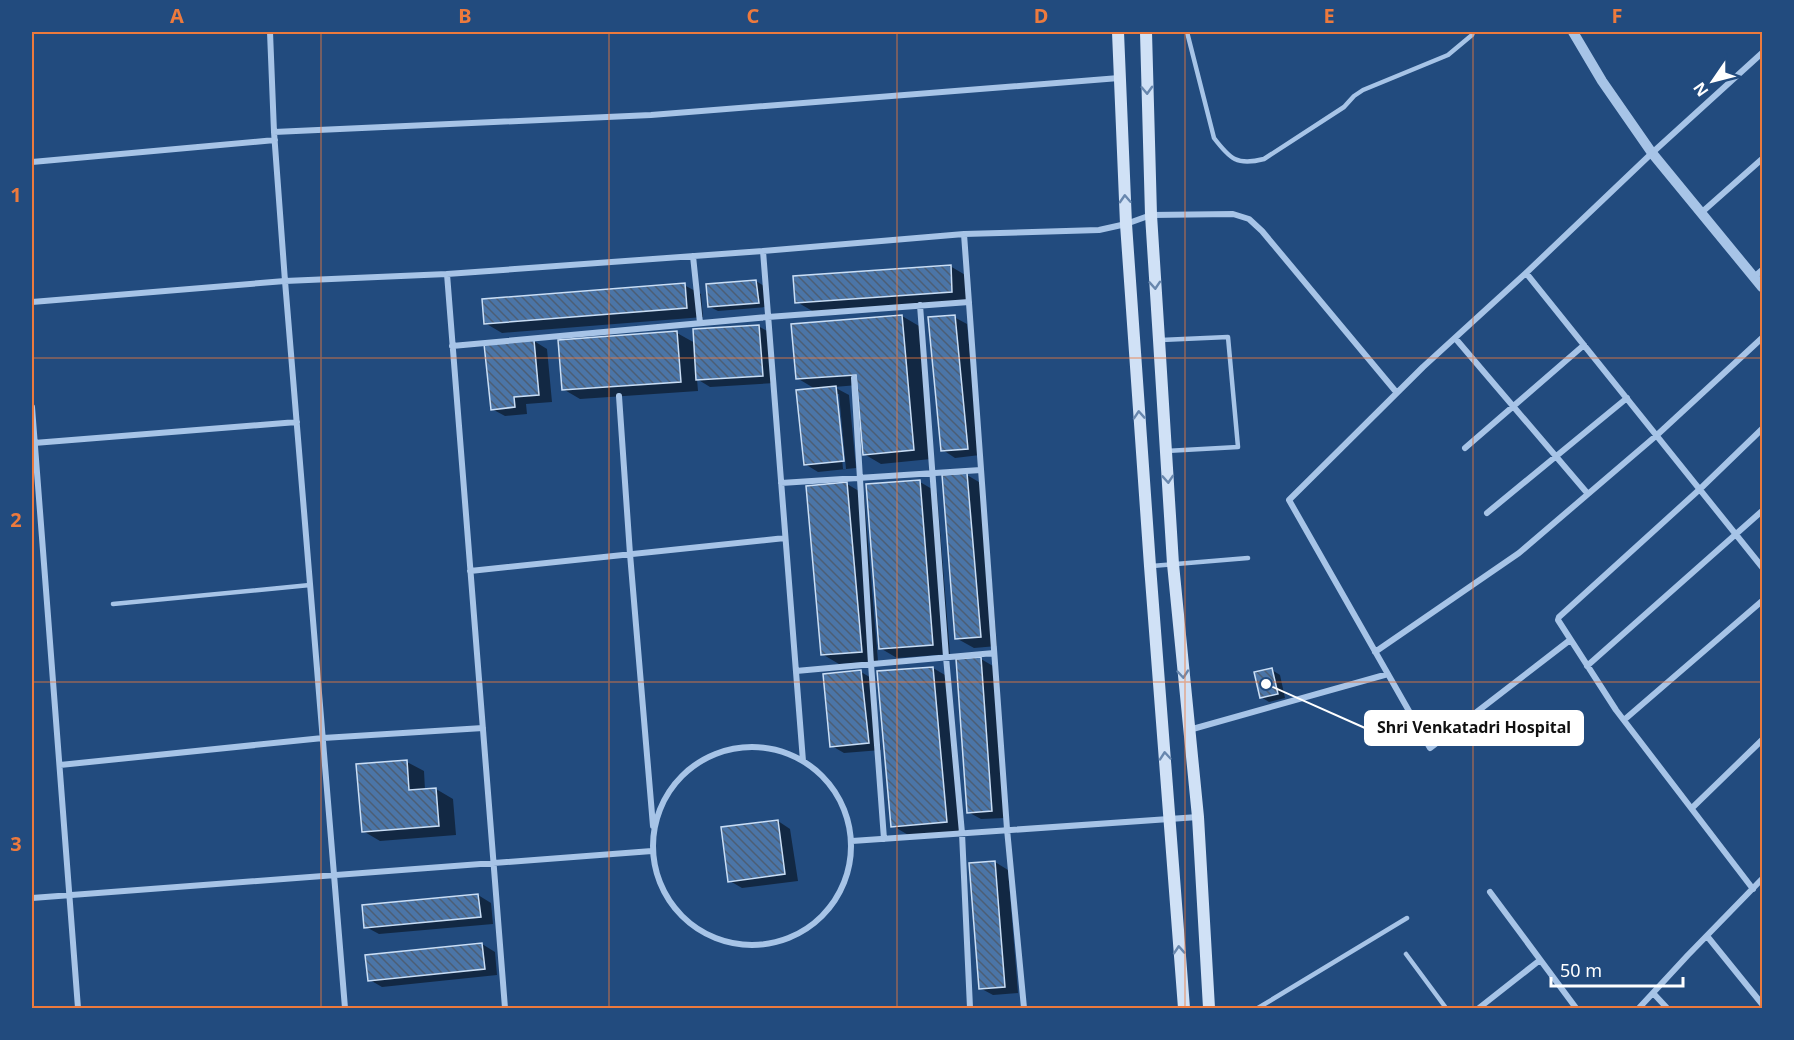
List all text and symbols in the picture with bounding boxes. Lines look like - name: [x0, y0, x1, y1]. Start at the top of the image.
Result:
- text: A: [170, 2, 184, 29]
- text: B: [458, 2, 472, 29]
- text: C: [747, 2, 760, 29]
- text: D: [1034, 2, 1048, 29]
- text: E: [1323, 2, 1335, 29]
- text: F: [1612, 2, 1622, 29]
- north arrow: [1683, 51, 1743, 111]
- text: N: [1688, 78, 1713, 101]
- one-way arrow: [1140, 85, 1153, 94]
- text: 1: [10, 181, 22, 208]
- one-way arrow: [1119, 195, 1132, 204]
- one-way arrow: [1149, 280, 1162, 289]
- one-way arrow: [1133, 410, 1146, 419]
- one-way arrow: [1161, 475, 1174, 484]
- text: 2: [10, 506, 22, 533]
- one-way arrow: [1176, 669, 1189, 678]
- callout: Shri Venkatadri Hospital: [1365, 711, 1583, 745]
- text: Shri Venkatadri Hospital: [1377, 716, 1571, 738]
- one-way arrow: [1158, 751, 1171, 760]
- text: 3: [10, 830, 22, 857]
- one-way arrow: [1173, 946, 1186, 955]
- scale bar: [1551, 950, 1683, 988]
- text: 50 m: [1560, 958, 1602, 982]

